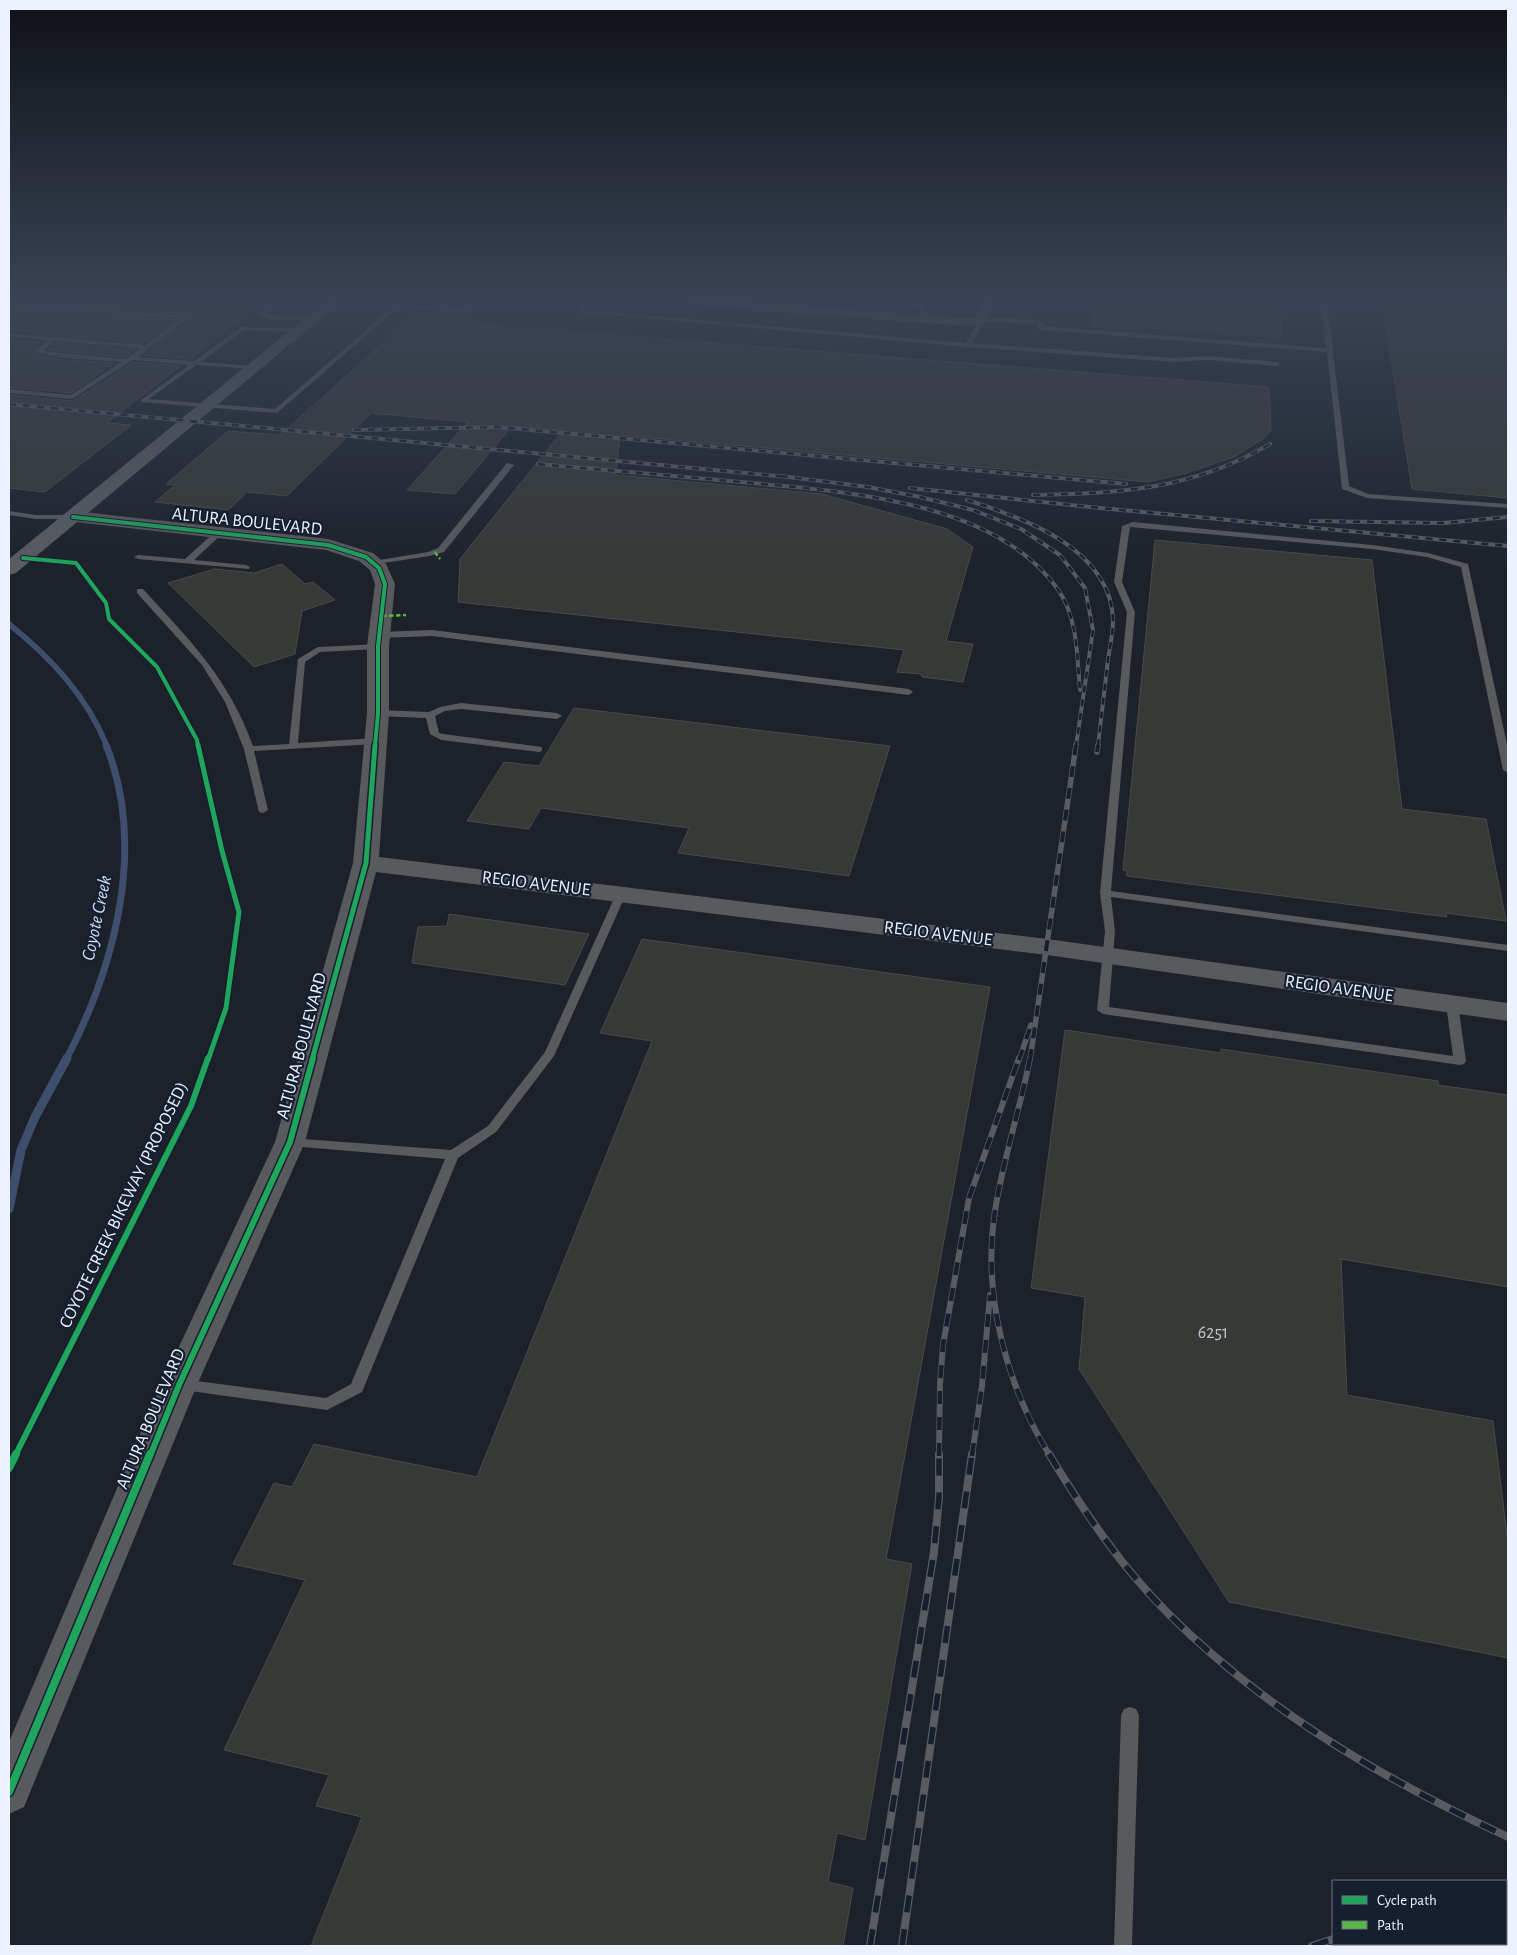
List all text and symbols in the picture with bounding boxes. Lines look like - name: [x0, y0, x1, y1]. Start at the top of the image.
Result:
- street label: ALTURA BOULEVARD: [171, 505, 323, 539]
- street label: REGIO AVENUE: [481, 868, 592, 900]
- water label: Coyote Creek: [79, 874, 115, 962]
- street label: REGIO AVENUE: [883, 918, 994, 950]
- street label: ALTURA BOULEVARD: [274, 971, 330, 1121]
- street label: REGIO AVENUE: [1284, 972, 1395, 1006]
- street label: COYOTE CREEK BIKEWAY (PROPOSED): [56, 1079, 192, 1331]
- house number: 6251: [1198, 1324, 1228, 1342]
- street label: ALTURA BOULEVARD: [113, 1346, 189, 1492]
- legend: [1332, 1880, 1507, 1945]
- text: Cycle path: [1377, 1893, 1437, 1908]
- text: Path: [1377, 1918, 1404, 1933]

